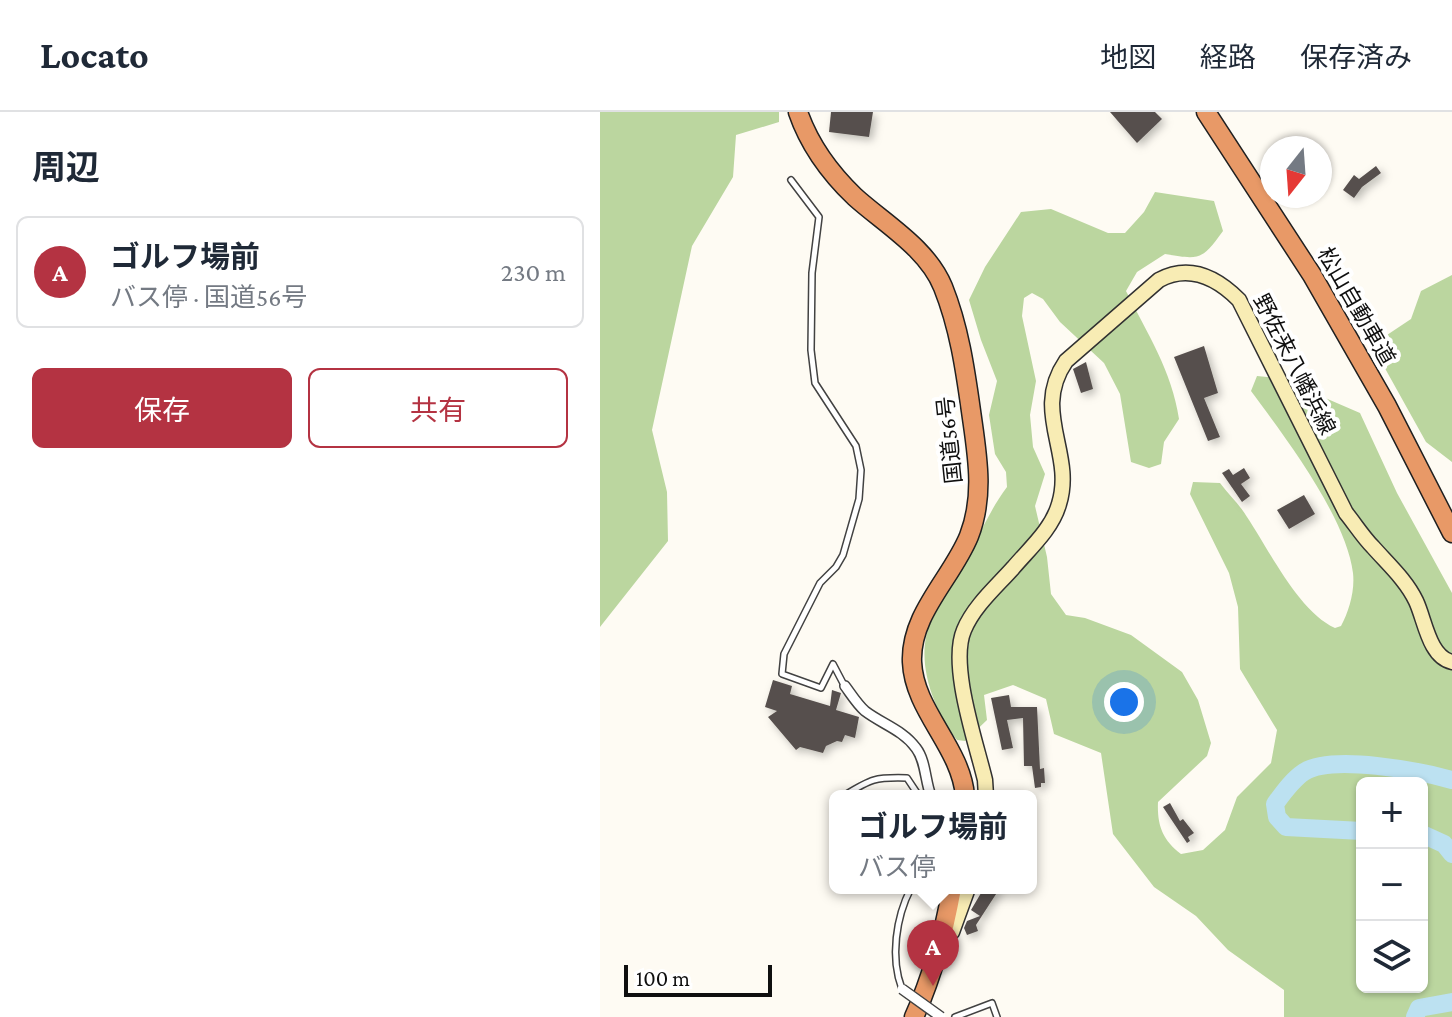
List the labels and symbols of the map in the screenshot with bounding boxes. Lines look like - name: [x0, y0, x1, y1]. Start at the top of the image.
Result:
- north arrow: [1260, 136, 1332, 208]
- street label: 松山自動車道: [1313, 243, 1400, 370]
- street label: 野佐来八幡浜線: [1248, 290, 1341, 439]
- street label: 国道56号: [932, 395, 967, 485]
- your location: [1104, 682, 1144, 722]
- pin: A: [907, 920, 959, 986]
- scale bar: [624, 961, 772, 997]

